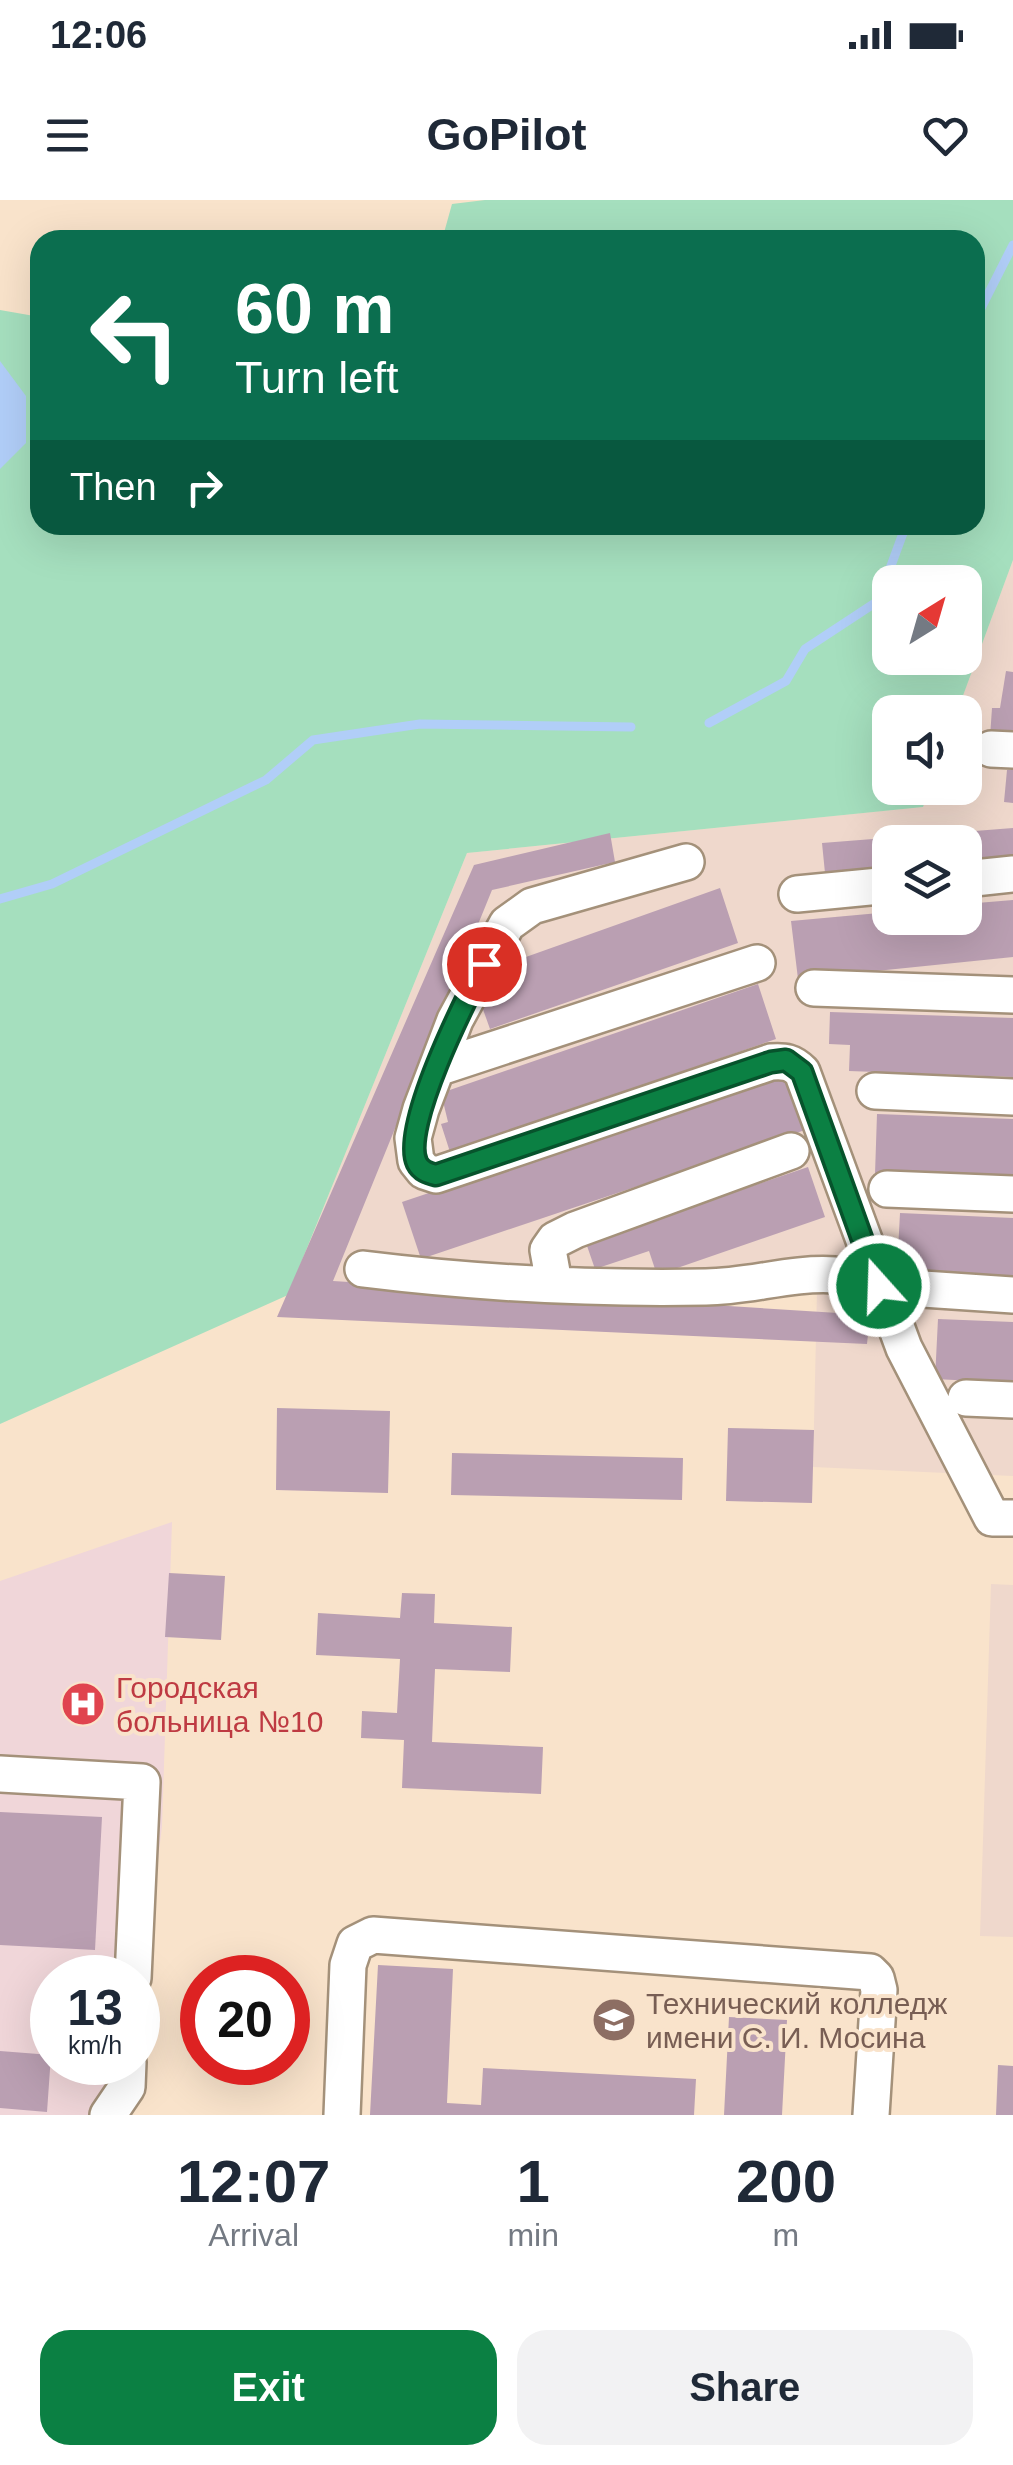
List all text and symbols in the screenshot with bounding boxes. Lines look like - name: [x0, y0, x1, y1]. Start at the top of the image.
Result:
- text: 12:06: [50, 14, 147, 56]
- icon: menu: [40, 108, 95, 163]
- icon: heart: [918, 108, 973, 163]
- text: GoPilot: [427, 109, 586, 160]
- icon: left: [70, 270, 200, 400]
- text: 60 m: [235, 270, 395, 348]
- text: Turn left: [235, 352, 398, 403]
- icon: right: [177, 460, 232, 515]
- text: Then: [70, 466, 157, 508]
- north arrow: [872, 565, 982, 675]
- map controls: [872, 565, 982, 935]
- button: sound: [872, 695, 982, 805]
- button: layers: [872, 825, 982, 935]
- pin: [442, 922, 527, 1007]
- icon: arrive: [457, 937, 512, 992]
- position arrow: [827, 1234, 931, 1338]
- place label: Городская больница №10: [116, 1671, 323, 1738]
- hospital icon: Городская больница №10: [60, 1681, 106, 1727]
- speed limit sign: 20: [180, 1955, 310, 2085]
- text: 13: [67, 1980, 123, 2036]
- place label: Технический колледж имени С. И. Мосина: [646, 1987, 947, 2054]
- school or university icon: Технический колледж имени С. И. Мосина: [591, 1997, 637, 2043]
- text: km/h: [68, 2031, 122, 2059]
- text: 12:07: [177, 2148, 330, 2215]
- text: 1: [516, 2148, 550, 2215]
- text: 200: [736, 2148, 836, 2215]
- text: Arrival: [208, 2217, 299, 2253]
- text: min: [507, 2217, 559, 2253]
- text: m: [773, 2217, 799, 2253]
- button: Exit: [40, 2330, 497, 2445]
- button: Share: [517, 2330, 973, 2445]

